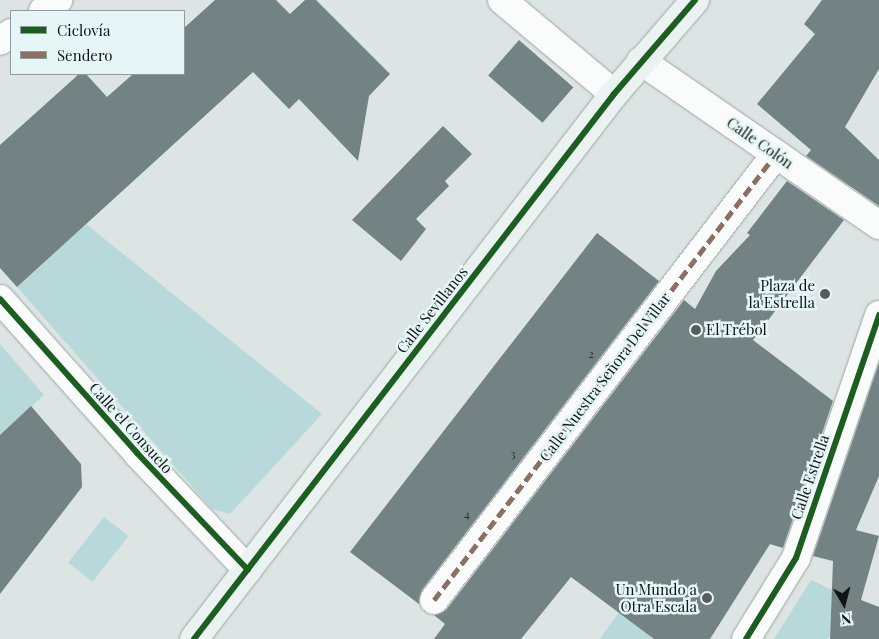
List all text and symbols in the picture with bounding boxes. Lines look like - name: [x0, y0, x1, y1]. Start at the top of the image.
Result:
- legend: [10, 10, 185, 75]
- text: Ciclovía: [57, 20, 110, 40]
- text: Sendero: [57, 45, 113, 65]
- street label: Calle Colón: [723, 113, 797, 173]
- street label: Calle Sevillanos: [393, 263, 471, 357]
- place label: Plaza de la Estrella: [748, 276, 815, 311]
- marker: Plaza de la Estrella: [819, 288, 831, 300]
- street label: Calle Nuestra Señora Del Villar: [535, 289, 675, 465]
- place label: El Trébol: [706, 321, 767, 339]
- marker: El Trébol: [690, 324, 702, 336]
- house number: 2: [588, 347, 594, 361]
- street label: Calle el Consuelo: [85, 379, 177, 477]
- street label: Calle Estrella: [787, 432, 833, 522]
- house number: 3: [510, 447, 516, 461]
- house number: 4: [464, 507, 470, 521]
- north arrow: [819, 579, 869, 629]
- place label: Un Mundo a Otra Escala: [616, 580, 697, 615]
- marker: Un Mundo a Otra Escala: [701, 592, 713, 604]
- text: N: [840, 609, 852, 629]

